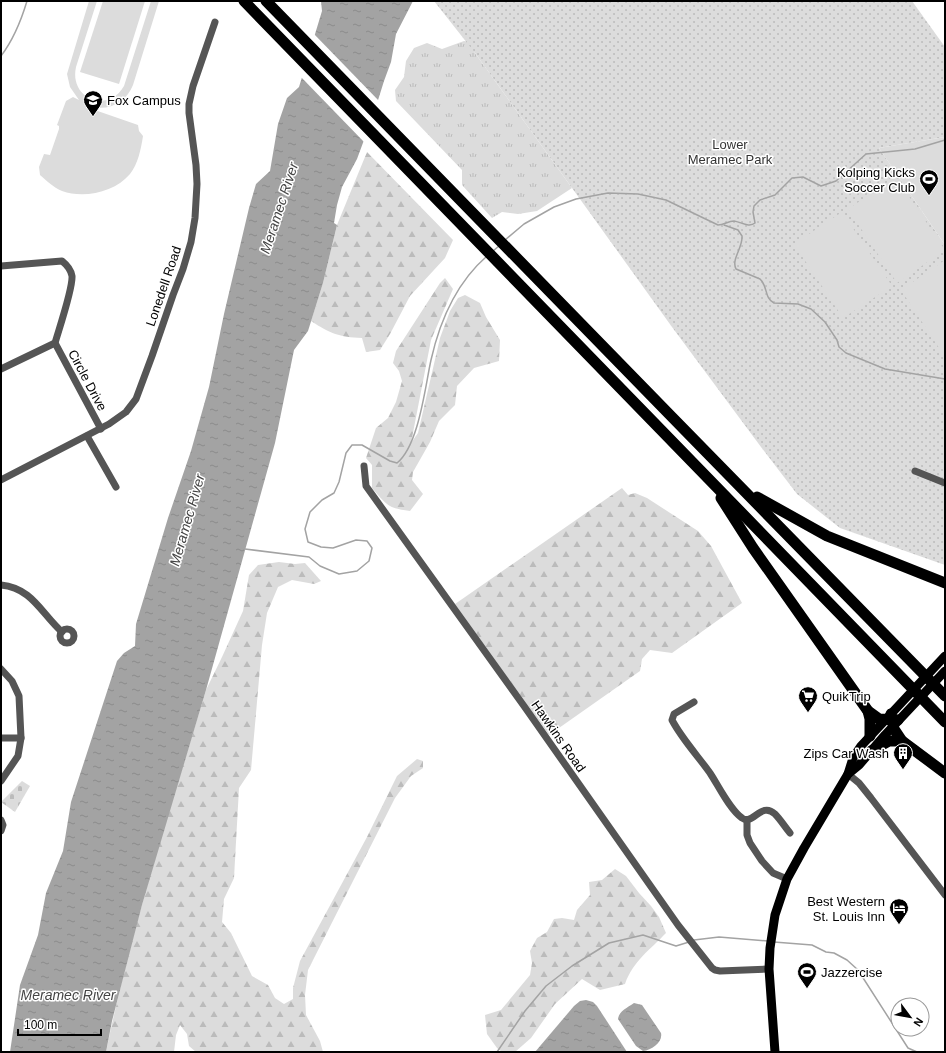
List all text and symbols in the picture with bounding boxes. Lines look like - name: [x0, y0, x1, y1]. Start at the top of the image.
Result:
- school or university icon: Fox Campus: [82, 89, 104, 117]
- place label: Fox Campus: [107, 93, 181, 108]
- park label: Lower Meramec Park: [688, 137, 773, 167]
- water label: Meramec River: [257, 159, 302, 256]
- place label: Kolping Kicks Soccer Club: [837, 165, 915, 195]
- sports icon: Kolping Kicks Soccer Club: [918, 168, 940, 196]
- street label: Lonedell Road: [143, 244, 184, 328]
- street label: Circle Drive: [65, 347, 110, 413]
- water label: Meramec River: [166, 471, 208, 568]
- supermarket icon: QuikTrip: [797, 685, 819, 713]
- place label: QuikTrip: [822, 689, 871, 704]
- street label: Hawkins Road: [528, 698, 589, 775]
- building icon: Zips Car Wash: [892, 742, 914, 770]
- place label: Zips Car Wash: [804, 746, 889, 761]
- place label: Best Western St. Louis Inn: [807, 894, 885, 924]
- hotel icon: Best Western St. Louis Inn: [888, 897, 910, 925]
- sports icon: Jazzercise: [796, 961, 818, 989]
- place label: Jazzercise: [821, 965, 882, 980]
- water label: Meramec River: [21, 987, 117, 1003]
- north arrow: [890, 997, 930, 1037]
- scale bar: [18, 1011, 101, 1037]
- text: N: [911, 1016, 926, 1029]
- text: 100 m: [24, 1018, 57, 1032]

